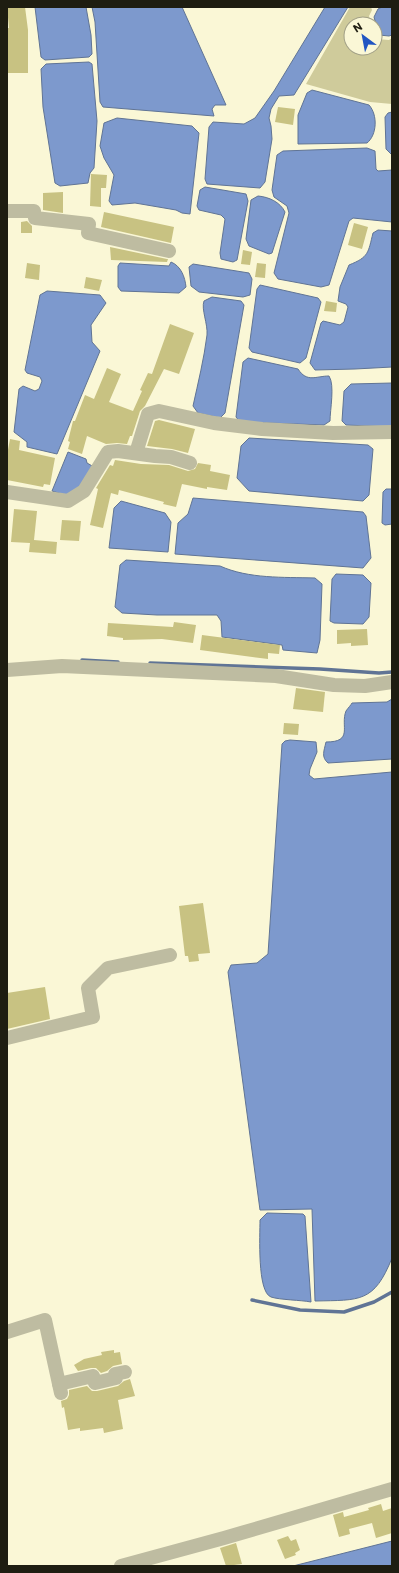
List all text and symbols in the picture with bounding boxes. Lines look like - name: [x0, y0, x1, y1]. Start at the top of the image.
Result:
- north arrow: [343, 16, 383, 56]
- text: N: [350, 19, 364, 35]

